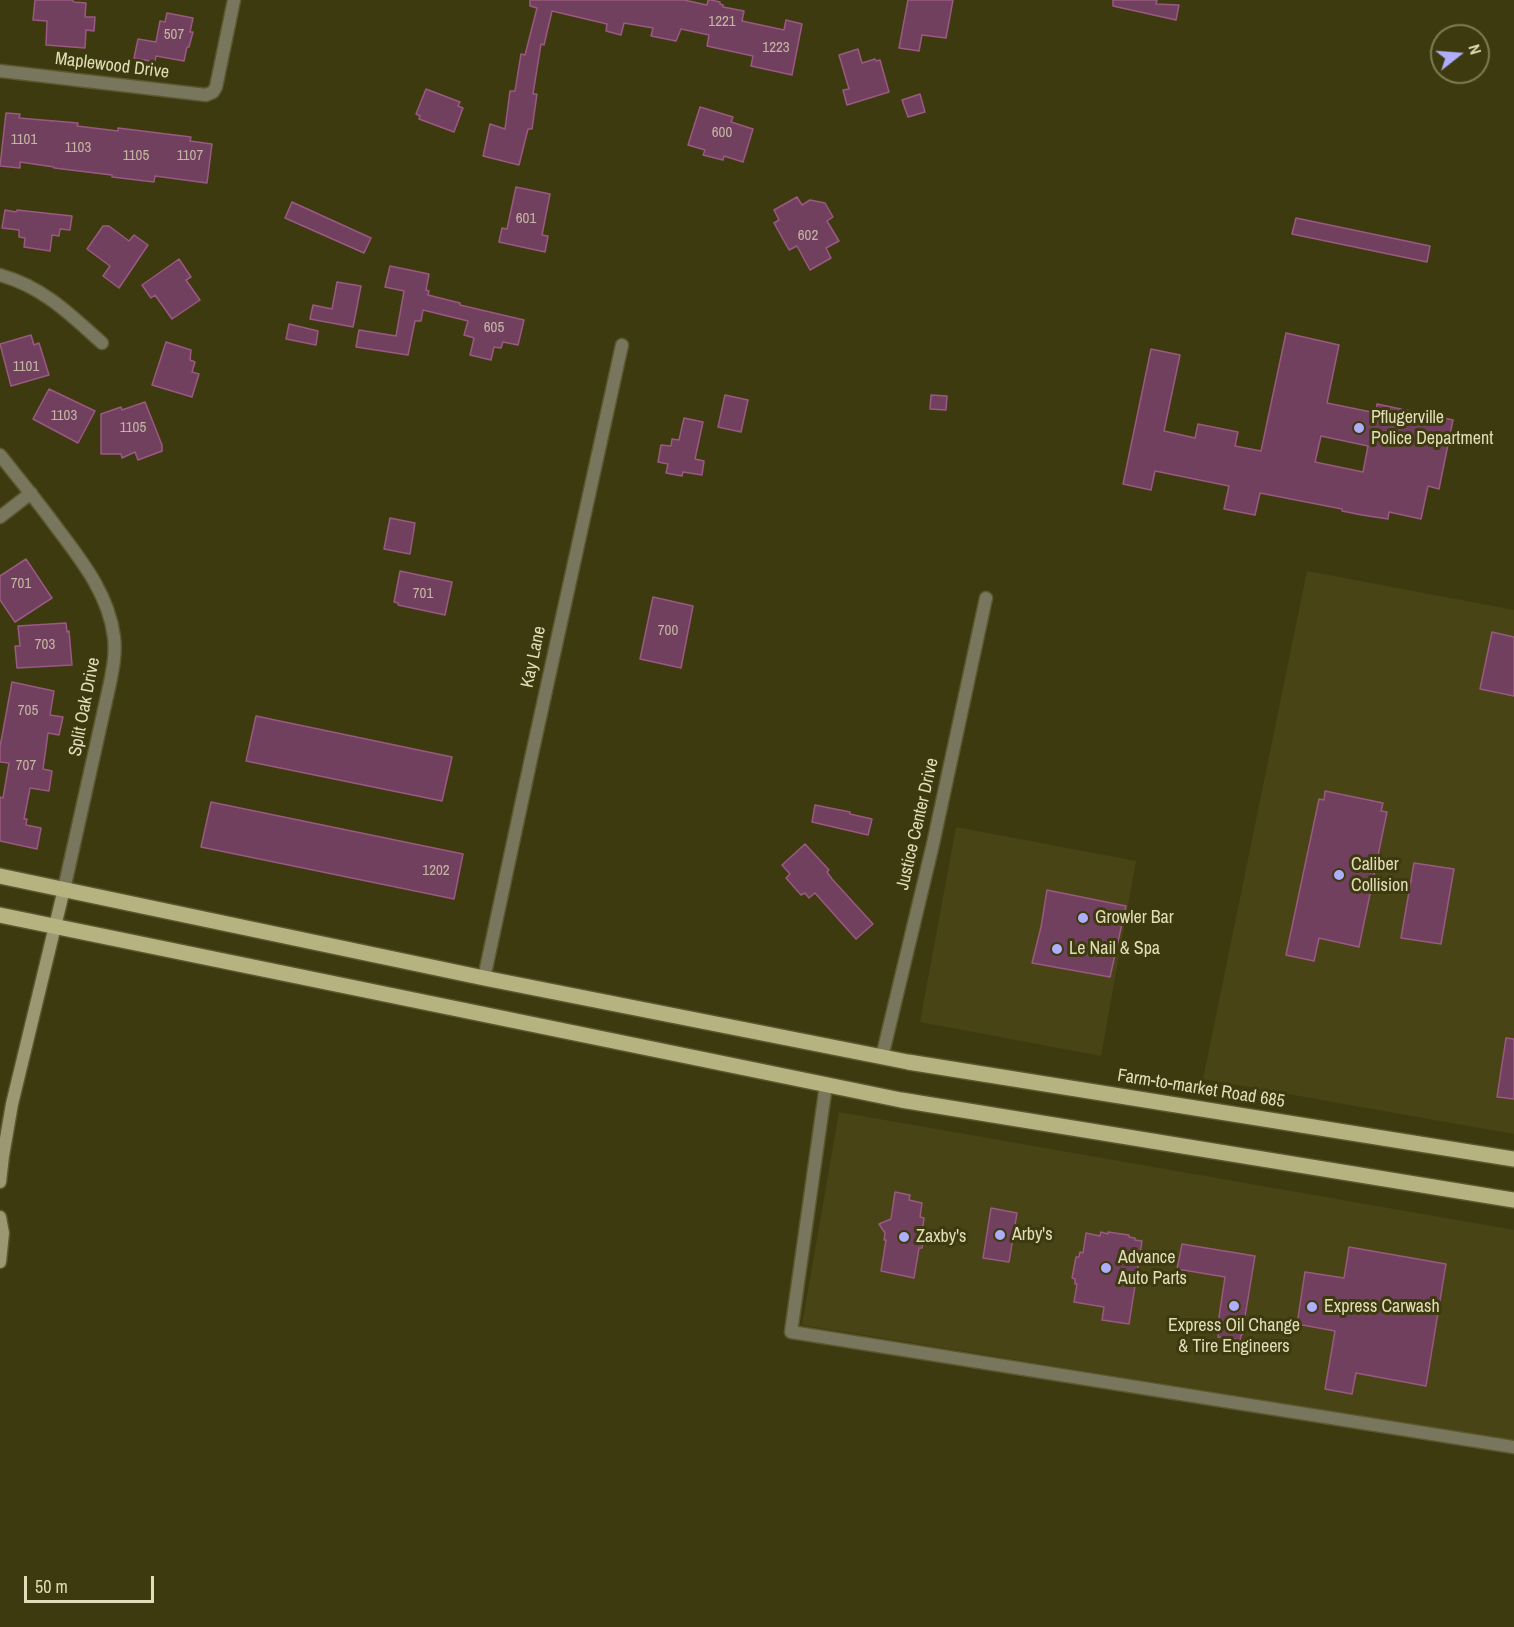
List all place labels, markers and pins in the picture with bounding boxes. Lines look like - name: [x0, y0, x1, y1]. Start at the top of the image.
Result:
- place label: Pflugerville Police Department: [1371, 407, 1493, 450]
- marker: Pflugerville Police Department: [1352, 421, 1366, 435]
- place label: Caliber Collision: [1351, 854, 1408, 896]
- marker: Caliber Collision: [1332, 868, 1346, 882]
- place label: Growler Bar: [1095, 907, 1174, 929]
- marker: Growler Bar: [1076, 911, 1090, 925]
- place label: Le Nail & Spa: [1069, 938, 1160, 960]
- marker: Le Nail & Spa: [1050, 942, 1064, 956]
- place label: Arby's: [1012, 1224, 1053, 1246]
- place label: Zaxby's: [916, 1226, 966, 1248]
- marker: Arby's: [993, 1228, 1007, 1242]
- marker: Zaxby's: [897, 1230, 911, 1244]
- place label: Advance Auto Parts: [1118, 1247, 1187, 1290]
- marker: Advance Auto Parts: [1099, 1261, 1113, 1275]
- place label: Express Carwash: [1324, 1296, 1440, 1318]
- marker: Express Oil Change & Tire Engineers: [1227, 1299, 1241, 1313]
- marker: Express Carwash: [1305, 1300, 1319, 1314]
- place label: Express Oil Change & Tire Engineers: [1168, 1315, 1300, 1358]

